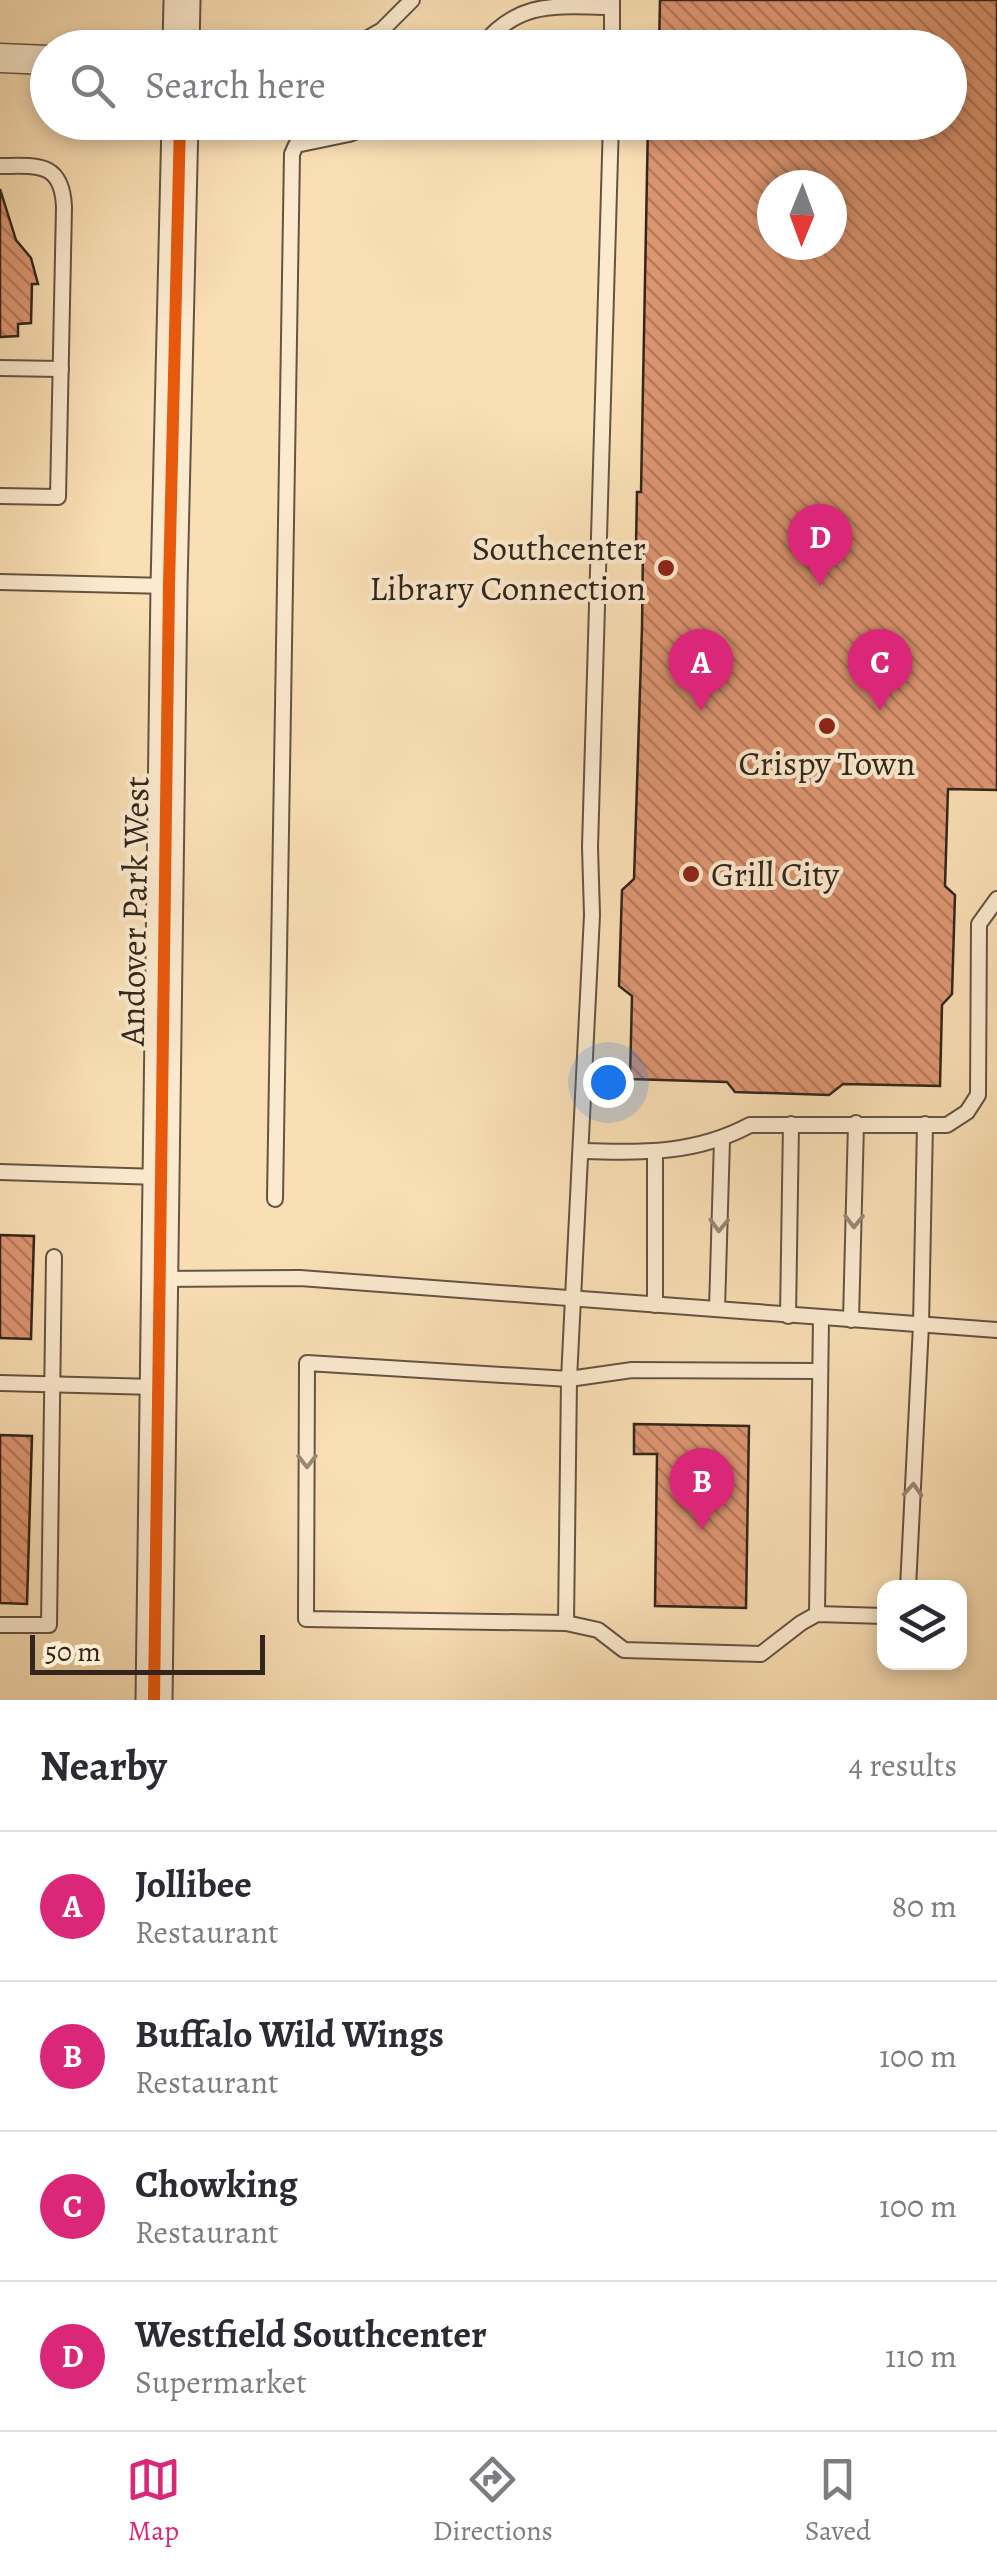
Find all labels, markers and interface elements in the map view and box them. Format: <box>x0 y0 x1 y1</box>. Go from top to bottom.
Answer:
search box <box>30 30 967 140</box>
icon: search <box>65 58 120 113</box>
text: Search here <box>145 59 326 111</box>
north arrow <box>757 170 847 260</box>
pin: D <box>788 504 852 586</box>
place label: Southcenter Library Connection <box>369 524 646 612</box>
marker: Southcenter Library Connection <box>655 557 677 579</box>
pin: A <box>668 628 734 711</box>
pin: C <box>848 628 912 711</box>
marker: Crispy Town <box>816 715 838 737</box>
place label: Crispy Town <box>739 739 915 787</box>
street label: Andover Park West <box>108 776 160 1047</box>
place label: Grill City <box>711 850 840 898</box>
marker: Grill City <box>680 863 702 885</box>
your location <box>583 1057 634 1108</box>
one-way arrow <box>843 1213 864 1229</box>
one-way arrow <box>709 1217 730 1233</box>
pin: B <box>670 1448 734 1530</box>
one-way arrow <box>296 1454 318 1469</box>
one-way arrow <box>902 1482 923 1498</box>
map controls <box>877 1580 967 1670</box>
button: layers <box>877 1580 967 1670</box>
scale bar <box>30 1630 265 1674</box>
text: 50 m <box>45 1633 101 1671</box>
text: Nearby <box>40 1737 167 1794</box>
text: 4 results <box>848 1743 957 1787</box>
text: Jollibee <box>135 1858 252 1910</box>
text: A <box>62 1884 83 1928</box>
text: 80 m <box>891 1884 957 1928</box>
text: Restaurant <box>135 1910 279 1954</box>
text: Buffalo Wild Wings <box>135 2008 444 2060</box>
text: B <box>62 2034 83 2078</box>
text: 100 m <box>879 2034 957 2078</box>
text: Restaurant <box>135 2060 279 2104</box>
text: Chowking <box>135 2158 298 2210</box>
text: C <box>63 2184 82 2228</box>
text: 100 m <box>879 2184 957 2228</box>
text: Restaurant <box>135 2210 279 2254</box>
text: Westfield Southcenter <box>135 2308 487 2360</box>
text: D <box>61 2334 84 2378</box>
text: 110 m <box>885 2334 957 2378</box>
text: Supermarket <box>135 2360 307 2404</box>
tab: Map <box>126 2452 181 2550</box>
tab: Directions <box>433 2452 553 2550</box>
tab: Saved <box>805 2452 871 2550</box>

